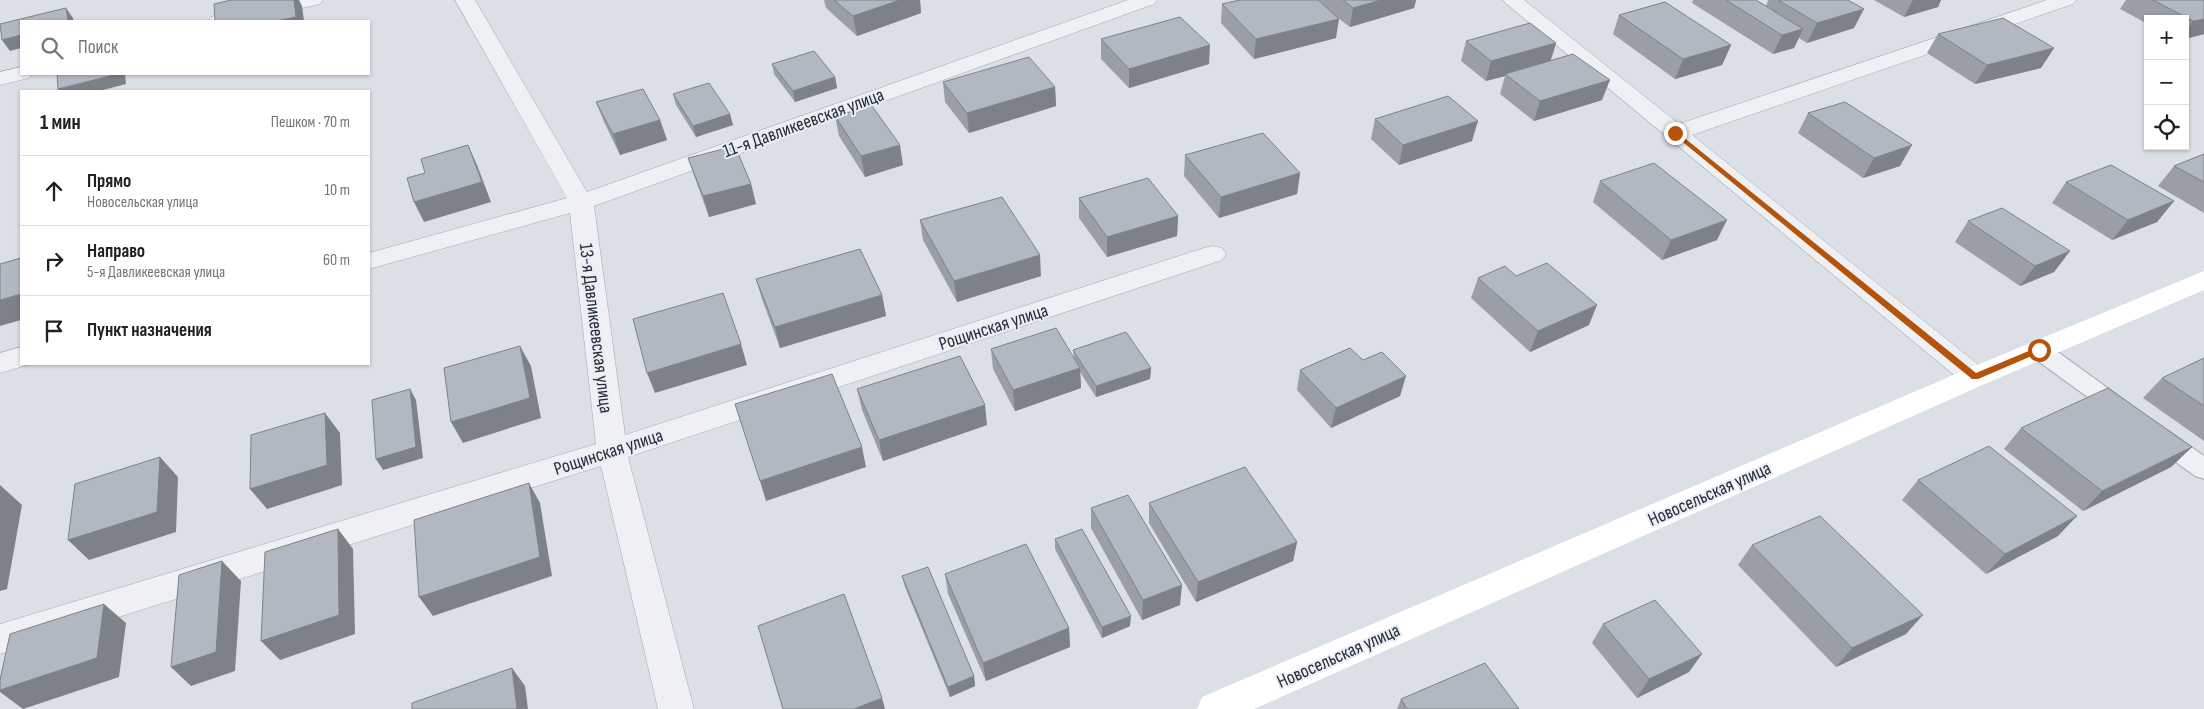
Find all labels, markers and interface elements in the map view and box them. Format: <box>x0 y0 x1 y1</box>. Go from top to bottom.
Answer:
map controls <box>2144 15 2189 150</box>
button: + <box>2144 15 2189 60</box>
search box <box>20 20 370 75</box>
icon: search <box>38 34 66 62</box>
text: Поиск <box>78 36 118 59</box>
button: − <box>2144 60 2189 105</box>
street label: 11-я Давликеевская улица <box>720 84 887 163</box>
button: locate <box>2144 105 2189 150</box>
text: 1 мин <box>40 110 81 135</box>
text: Пешком · 70 m <box>271 113 350 132</box>
route end <box>1664 122 1687 145</box>
text: Прямо <box>87 170 131 193</box>
icon: ahead <box>40 177 68 205</box>
text: 10 m <box>324 181 350 200</box>
text: Новосельская улица <box>87 193 198 212</box>
text: Направо <box>87 240 145 263</box>
street label: 13-я Давликеевская улица <box>574 242 617 414</box>
icon: right <box>40 247 68 275</box>
text: 60 m <box>323 251 350 270</box>
text: 5-я Давликеевская улица <box>87 263 225 282</box>
street label: Рощинская улица <box>936 299 1051 356</box>
icon: arrive <box>40 317 68 345</box>
text: Пункт назначения <box>87 319 212 342</box>
route start <box>2028 339 2051 362</box>
street label: Рощинская улица <box>551 424 666 481</box>
street label: Новосельская улица <box>1644 457 1775 532</box>
street label: Новосельская улица <box>1273 619 1404 694</box>

